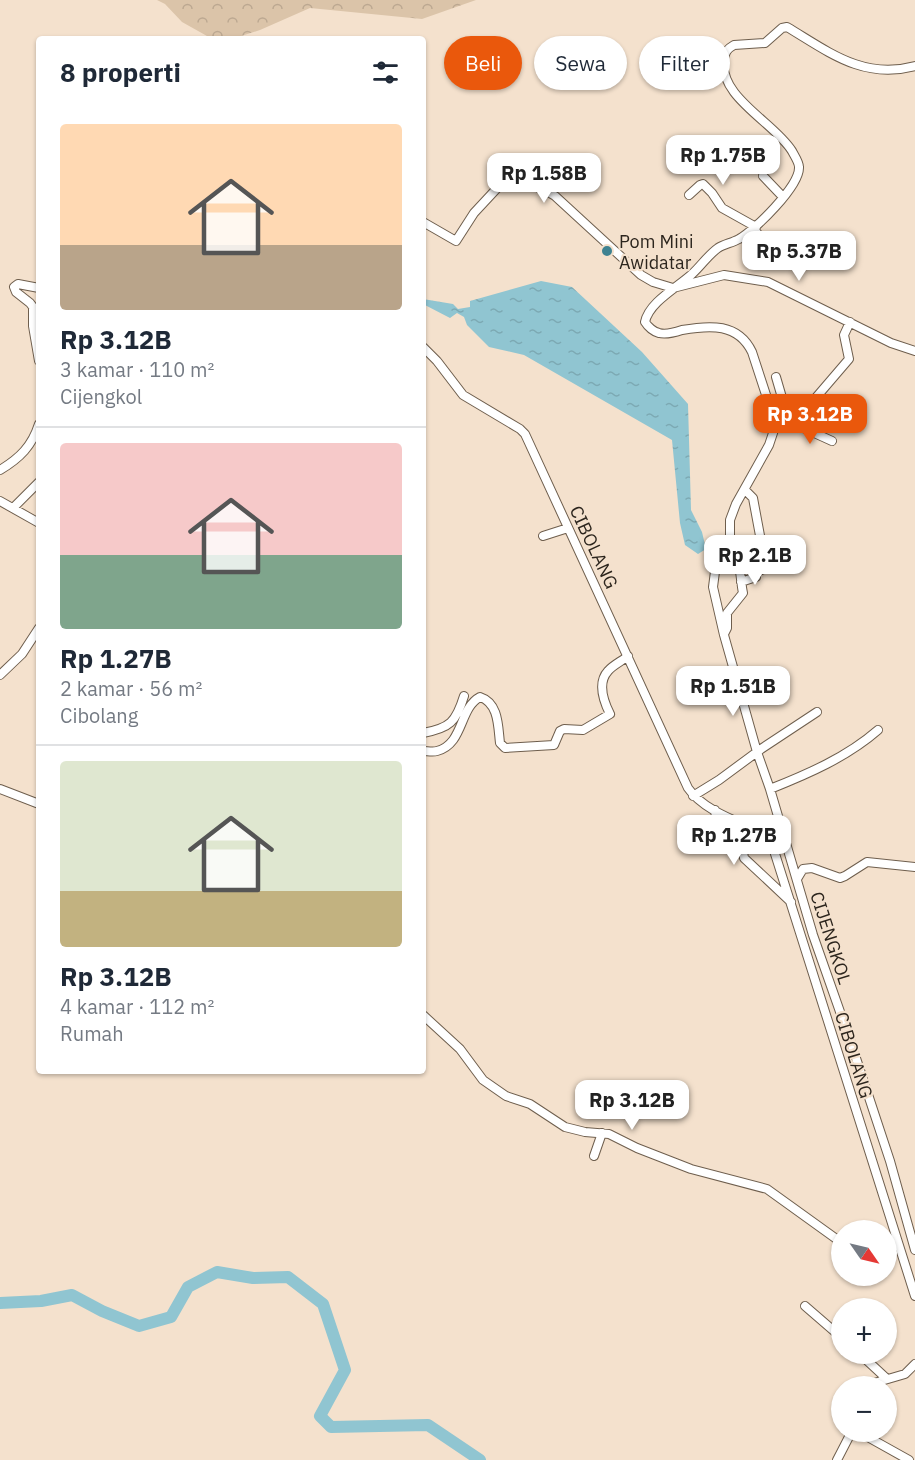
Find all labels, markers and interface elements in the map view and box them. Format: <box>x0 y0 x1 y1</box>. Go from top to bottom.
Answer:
chip: Beli <box>444 36 522 90</box>
chip: Sewa <box>534 36 627 90</box>
chip: Filter <box>639 36 730 90</box>
text: 8 properti <box>60 55 181 89</box>
icon: filters <box>369 56 402 89</box>
pin: Rp 1.75B <box>661 135 785 186</box>
text: Rp 1.75B <box>680 141 766 168</box>
pin: Rp 1.58B <box>482 153 606 204</box>
text: Rp 1.58B <box>501 159 587 186</box>
icon: home <box>177 163 285 271</box>
place label: Pom Mini Awidatar <box>619 230 693 274</box>
pin: Rp 5.37B <box>737 231 861 282</box>
text: Rp 5.37B <box>756 237 842 264</box>
marker: Pom Mini Awidatar <box>600 244 614 258</box>
text: Rp 3.12B <box>60 322 172 356</box>
text: 3 kamar · 110 m² <box>60 356 214 383</box>
text: Cijengkol <box>60 383 142 410</box>
pin: Rp 3.12B <box>748 394 872 445</box>
text: Rp 3.12B <box>767 400 853 427</box>
icon: home <box>177 482 285 590</box>
street label: CIBOLANG <box>565 502 623 592</box>
pin: Rp 2.1B <box>700 535 810 586</box>
text: Rp 2.1B <box>718 541 792 568</box>
text: Rp 1.27B <box>60 641 172 675</box>
pin: Rp 1.51B <box>671 666 795 717</box>
text: Rp 1.51B <box>690 672 776 699</box>
text: 2 kamar · 56 m² <box>60 675 202 702</box>
text: Cibolang <box>60 702 138 729</box>
icon: home <box>177 800 285 908</box>
pin: Rp 1.27B <box>672 815 796 866</box>
text: Rp 1.27B <box>691 821 777 848</box>
street label: CIJENGKOL <box>805 889 857 987</box>
text: Rp 3.12B <box>60 959 172 993</box>
text: 4 kamar · 112 m² <box>60 993 214 1020</box>
street label: CIBOLANG <box>830 1009 878 1101</box>
text: Rumah <box>60 1020 124 1047</box>
pin: Rp 3.12B <box>570 1080 694 1131</box>
text: Rp 3.12B <box>589 1086 675 1113</box>
north arrow <box>831 1220 897 1286</box>
map controls <box>831 1220 897 1442</box>
button: + <box>831 1298 897 1364</box>
button: − <box>831 1376 897 1442</box>

